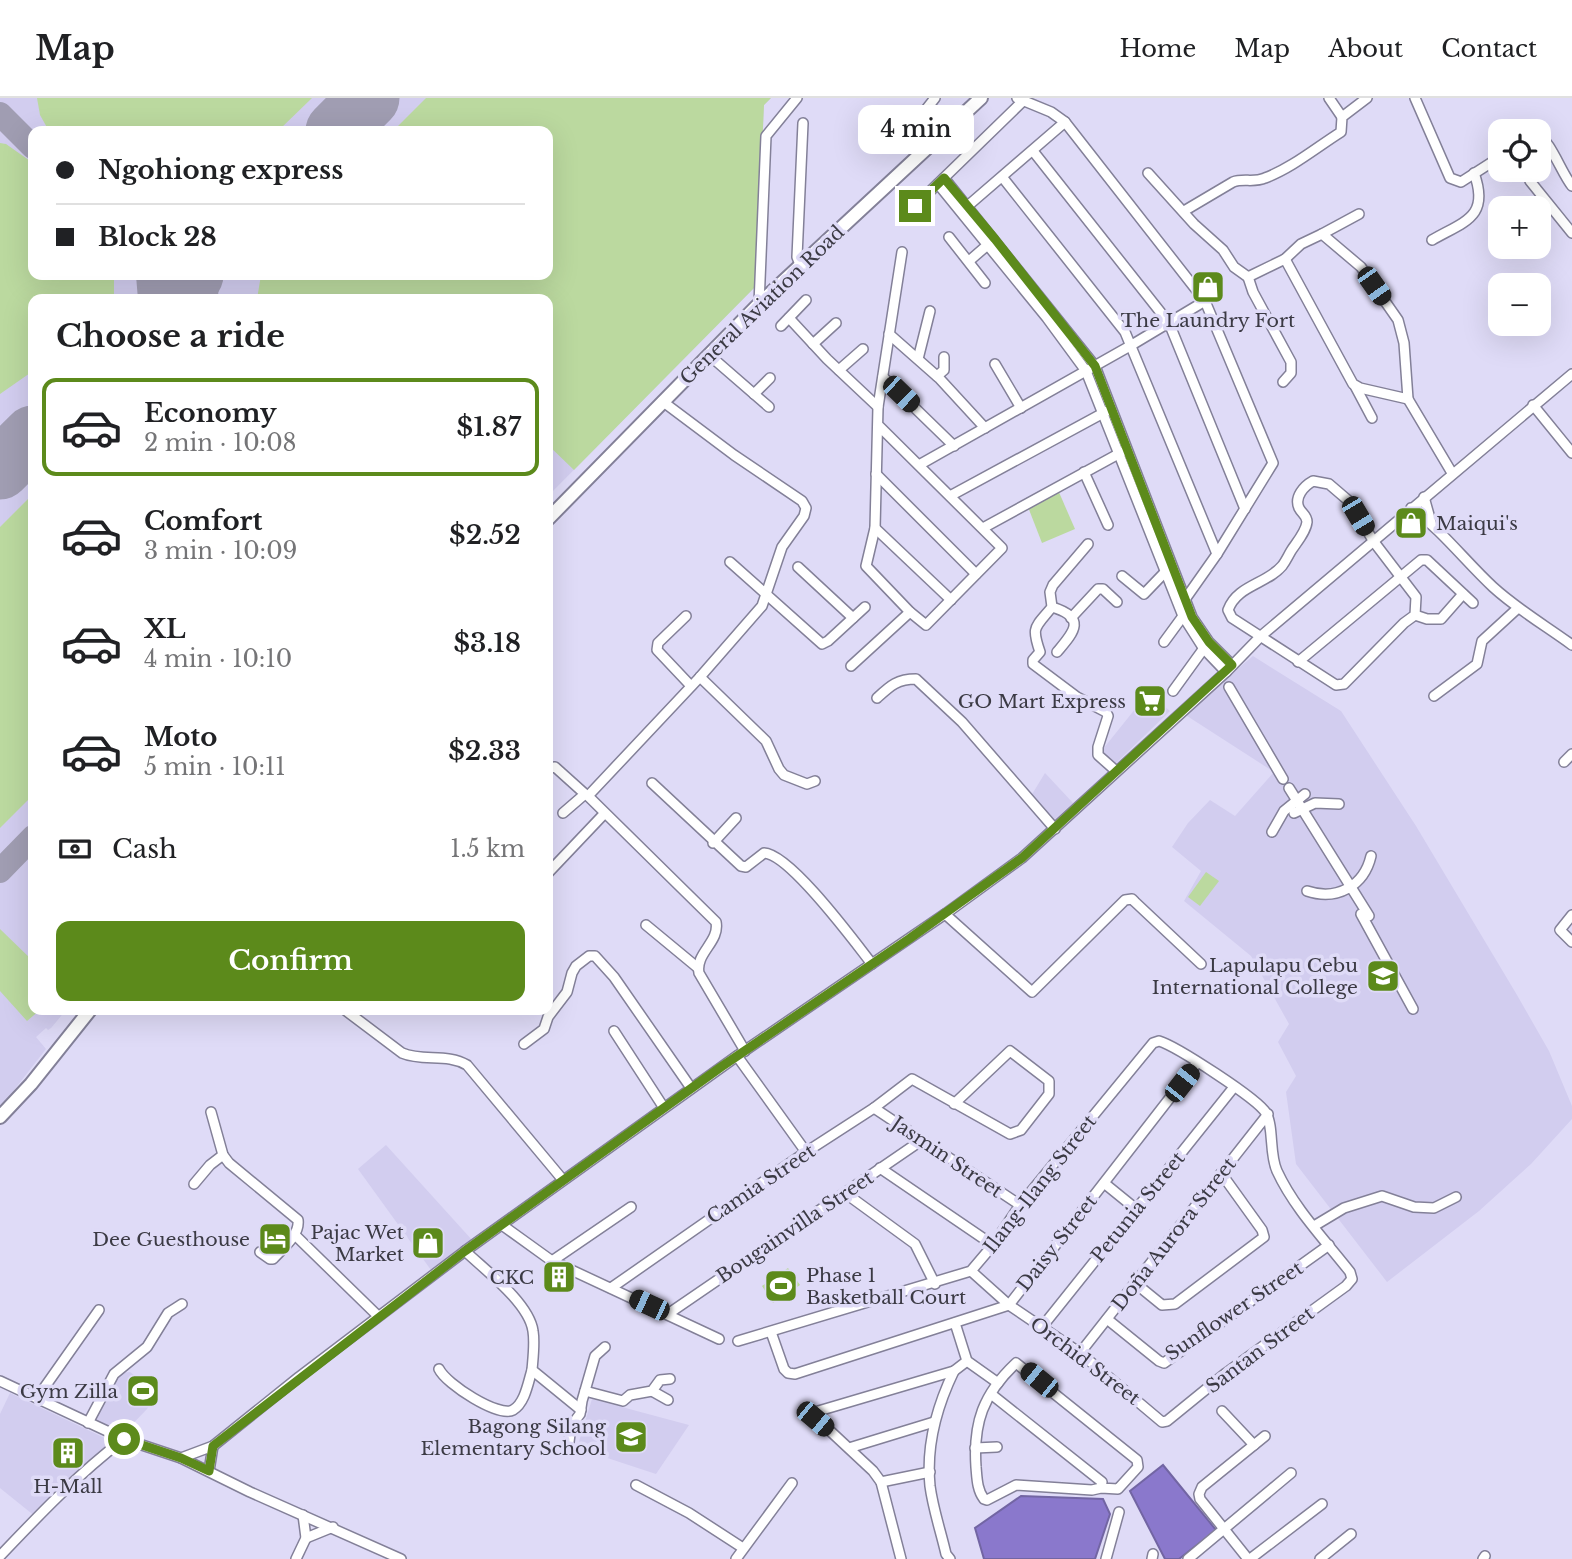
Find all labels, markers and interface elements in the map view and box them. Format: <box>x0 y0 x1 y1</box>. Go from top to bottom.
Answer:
text: Map <box>35 28 115 69</box>
text: Home <box>1120 34 1196 63</box>
text: Map <box>1234 34 1290 63</box>
text: About <box>1328 34 1403 63</box>
text: Contact <box>1441 34 1537 63</box>
callout: 4 min <box>857 105 973 154</box>
text: 4 min <box>881 115 951 143</box>
map controls <box>1488 119 1551 336</box>
button: locate <box>1488 119 1551 182</box>
text: Ngohiong express <box>98 154 343 186</box>
route end <box>899 190 931 222</box>
button: + <box>1488 196 1551 259</box>
street label: General Aviation Road <box>675 220 849 389</box>
text: Block 28 <box>98 221 217 253</box>
car <box>1354 263 1395 309</box>
shop icon: The Laundry Fort <box>1189 268 1227 306</box>
button: − <box>1488 273 1551 336</box>
place label: The Laundry Fort <box>1121 309 1296 332</box>
text: Choose a ride <box>56 316 285 356</box>
car <box>879 372 924 416</box>
icon: car <box>60 396 123 459</box>
text: Economy <box>144 397 277 429</box>
text: $1.87 <box>457 411 521 443</box>
text: 2 min · 10:08 <box>144 429 297 457</box>
car <box>1339 493 1378 539</box>
icon: car <box>60 504 123 567</box>
shop icon: Maiqui's <box>1392 504 1430 542</box>
text: Comfort <box>144 505 262 537</box>
place label: Maiqui's <box>1436 512 1518 535</box>
text: $2.52 <box>449 519 521 551</box>
text: 3 min · 10:09 <box>144 537 297 565</box>
icon: car <box>60 612 123 675</box>
text: XL <box>144 613 186 645</box>
text: $3.18 <box>454 627 521 659</box>
text: 4 min · 10:10 <box>144 645 292 673</box>
supermarket icon: GO Mart Express <box>1131 682 1169 720</box>
place label: GO Mart Express <box>958 690 1126 713</box>
icon: car <box>60 720 123 783</box>
text: Moto <box>144 721 217 753</box>
text: $2.33 <box>448 735 521 767</box>
text: 5 min · 10:11 <box>144 753 286 781</box>
icon: cash <box>56 830 94 868</box>
text: Cash <box>112 833 177 865</box>
text: 1.5 km <box>450 835 525 863</box>
button: Confirm <box>56 921 525 1001</box>
place label: Lapulapu Cebu International College <box>1152 954 1358 999</box>
school or university icon: Lapulapu Cebu International College <box>1364 957 1402 995</box>
car <box>1161 1060 1204 1106</box>
street label: Jasmin Street <box>885 1110 1007 1203</box>
street label: Ilang-Ilang Street <box>979 1110 1102 1258</box>
street label: Camia Street <box>703 1139 820 1229</box>
street label: Petunia Street <box>1086 1146 1190 1267</box>
street label: Doña Aurora Street <box>1107 1152 1241 1315</box>
street label: Bougainvilla Street <box>712 1166 878 1288</box>
street label: Daisy Street <box>1012 1189 1102 1296</box>
hotel icon: Dee Guesthouse <box>256 1220 294 1258</box>
place label: Pajac Wet Market <box>311 1221 405 1266</box>
shop icon: Pajac Wet Market <box>409 1224 447 1262</box>
place label: Dee Guesthouse <box>92 1228 250 1251</box>
street label: Sunflower Street <box>1161 1256 1308 1366</box>
building icon: CKC <box>540 1258 578 1296</box>
place label: Phase 1 Basketball Court <box>806 1264 967 1309</box>
place label: CKC <box>490 1266 534 1289</box>
sports icon: Phase 1 Basketball Court <box>762 1267 800 1305</box>
car <box>626 1287 673 1323</box>
street label: Santan Street <box>1201 1301 1319 1398</box>
street label: Orchid Street <box>1025 1312 1145 1410</box>
car <box>1017 1359 1062 1401</box>
sports icon: Gym Zilla <box>124 1372 162 1410</box>
place label: Gym Zilla <box>20 1380 118 1403</box>
car <box>793 1397 838 1441</box>
place label: Bagong Silang Elementary School <box>420 1415 607 1460</box>
school or university icon: Bagong Silang Elementary School <box>612 1418 650 1456</box>
route start <box>108 1423 140 1455</box>
building icon: H-Mall <box>49 1434 87 1472</box>
place label: H-Mall <box>33 1475 103 1498</box>

